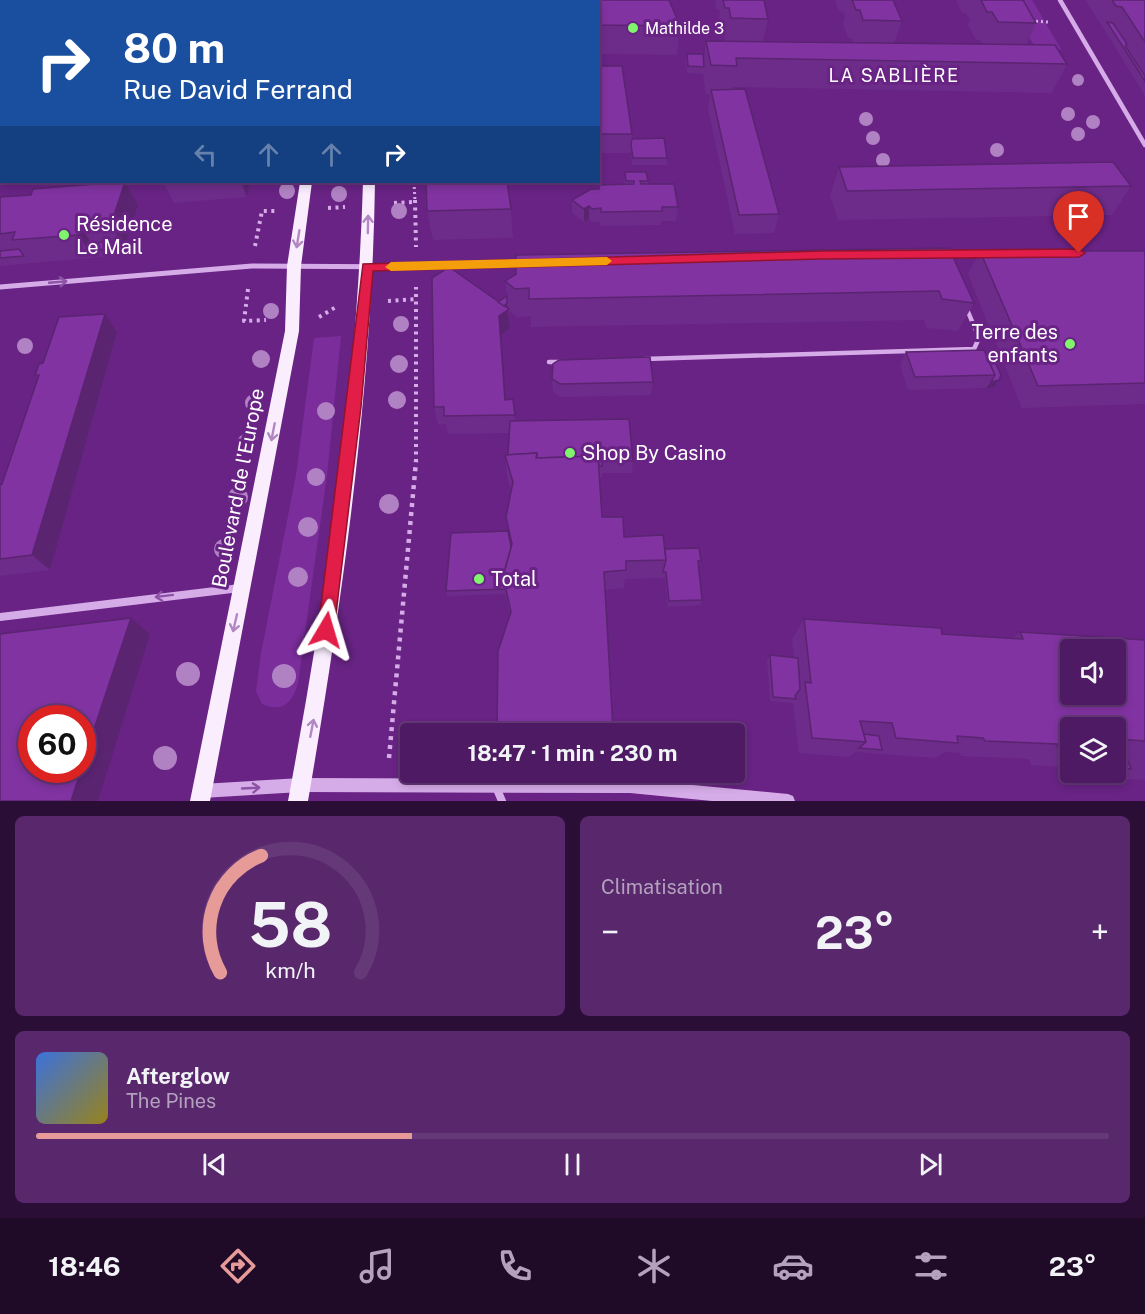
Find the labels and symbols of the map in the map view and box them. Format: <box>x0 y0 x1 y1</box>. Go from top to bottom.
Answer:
place label: Mathilde 3 <box>645 19 724 38</box>
marker: Mathilde 3 <box>626 21 640 35</box>
district label: LA SABLIÈRE <box>828 64 960 86</box>
pin <box>1053 191 1104 253</box>
place label: Résidence Le Mail <box>76 212 172 259</box>
one-way arrow <box>362 214 374 234</box>
marker: Résidence Le Mail <box>57 228 71 242</box>
one-way arrow <box>293 229 304 249</box>
one-way arrow <box>48 276 68 287</box>
place label: Terre des enfants <box>972 320 1058 367</box>
marker: Terre des enfants <box>1063 337 1077 351</box>
street label: Boulevard de l'Europe <box>207 386 269 590</box>
one-way arrow <box>267 422 278 441</box>
place label: Shop By Casino <box>582 441 726 465</box>
marker: Shop By Casino <box>563 446 577 460</box>
place label: Total <box>491 567 537 591</box>
marker: Total <box>472 572 486 586</box>
one-way arrow <box>155 591 175 602</box>
position arrow <box>294 598 358 662</box>
one-way arrow <box>229 613 240 633</box>
speed limit sign: 60 <box>18 705 96 783</box>
one-way arrow <box>307 719 318 738</box>
one-way arrow <box>241 783 261 794</box>

